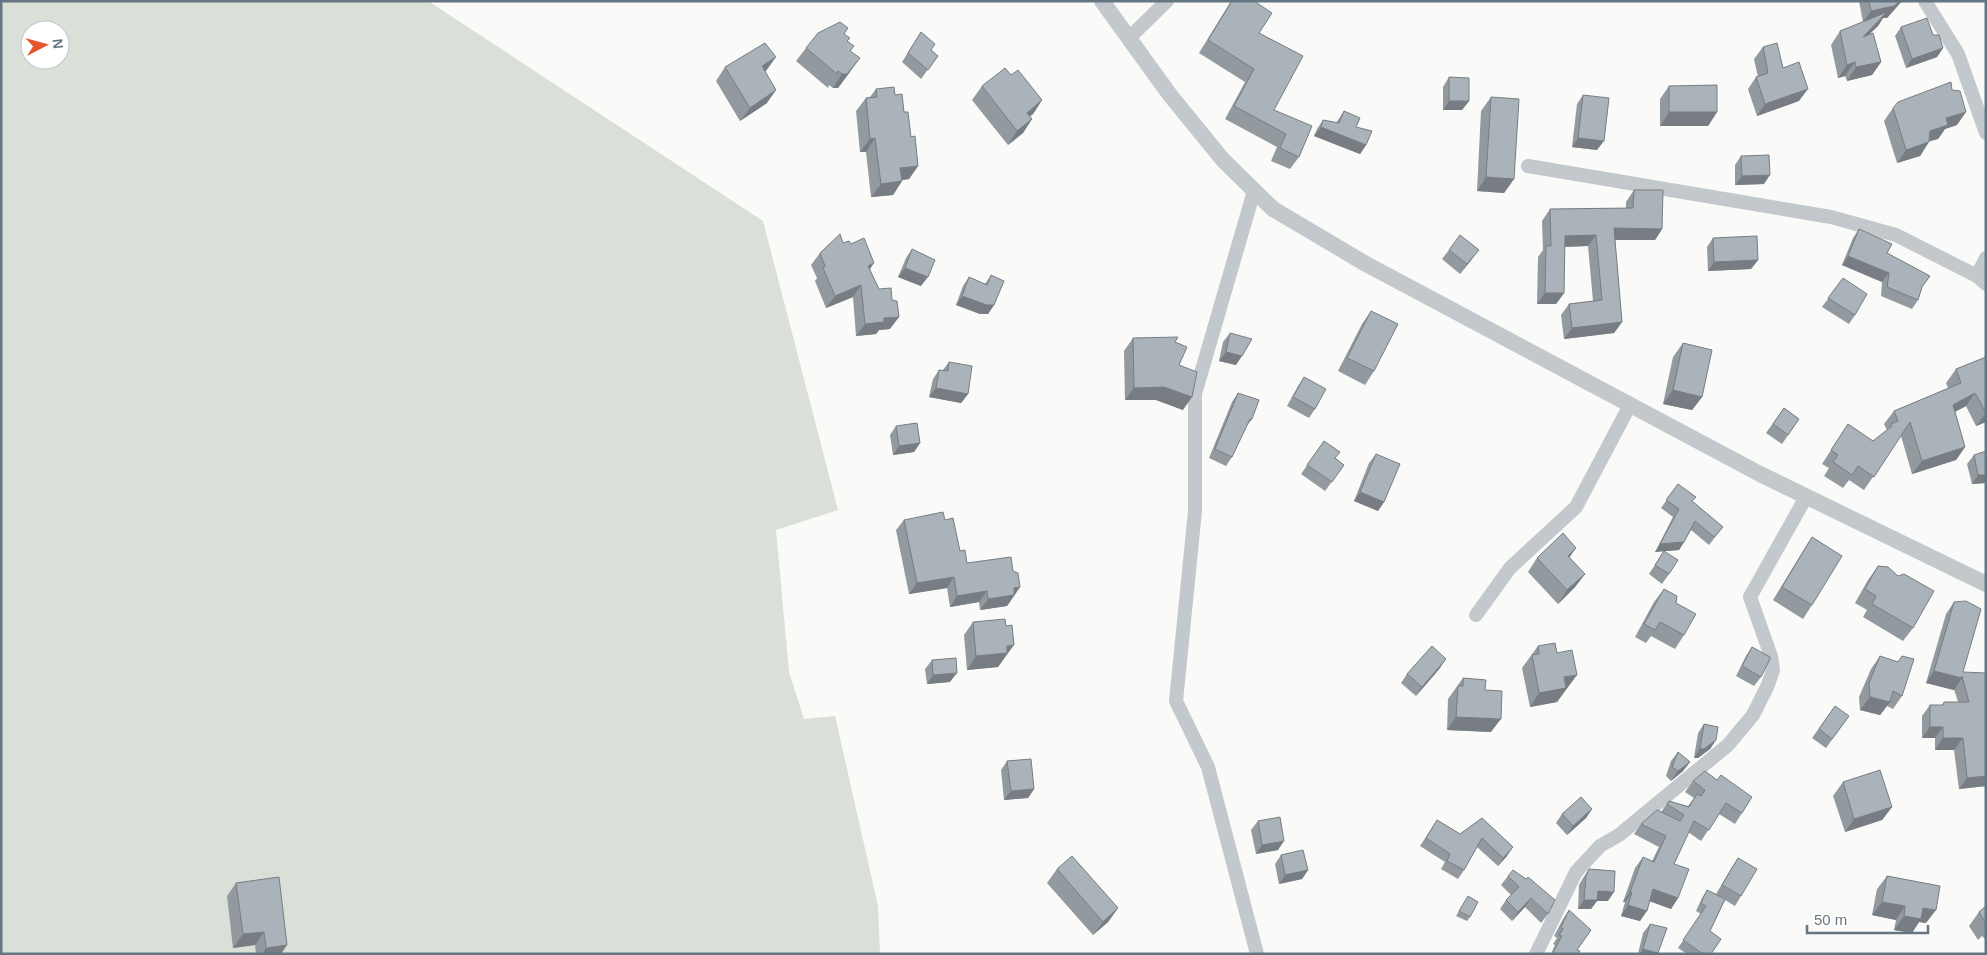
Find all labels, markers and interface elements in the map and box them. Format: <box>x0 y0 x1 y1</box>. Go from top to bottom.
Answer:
north arrow <box>20 20 70 70</box>
text: N <box>49 38 66 50</box>
scale bar <box>1807 902 1928 934</box>
text: 50 m <box>1814 911 1847 928</box>

